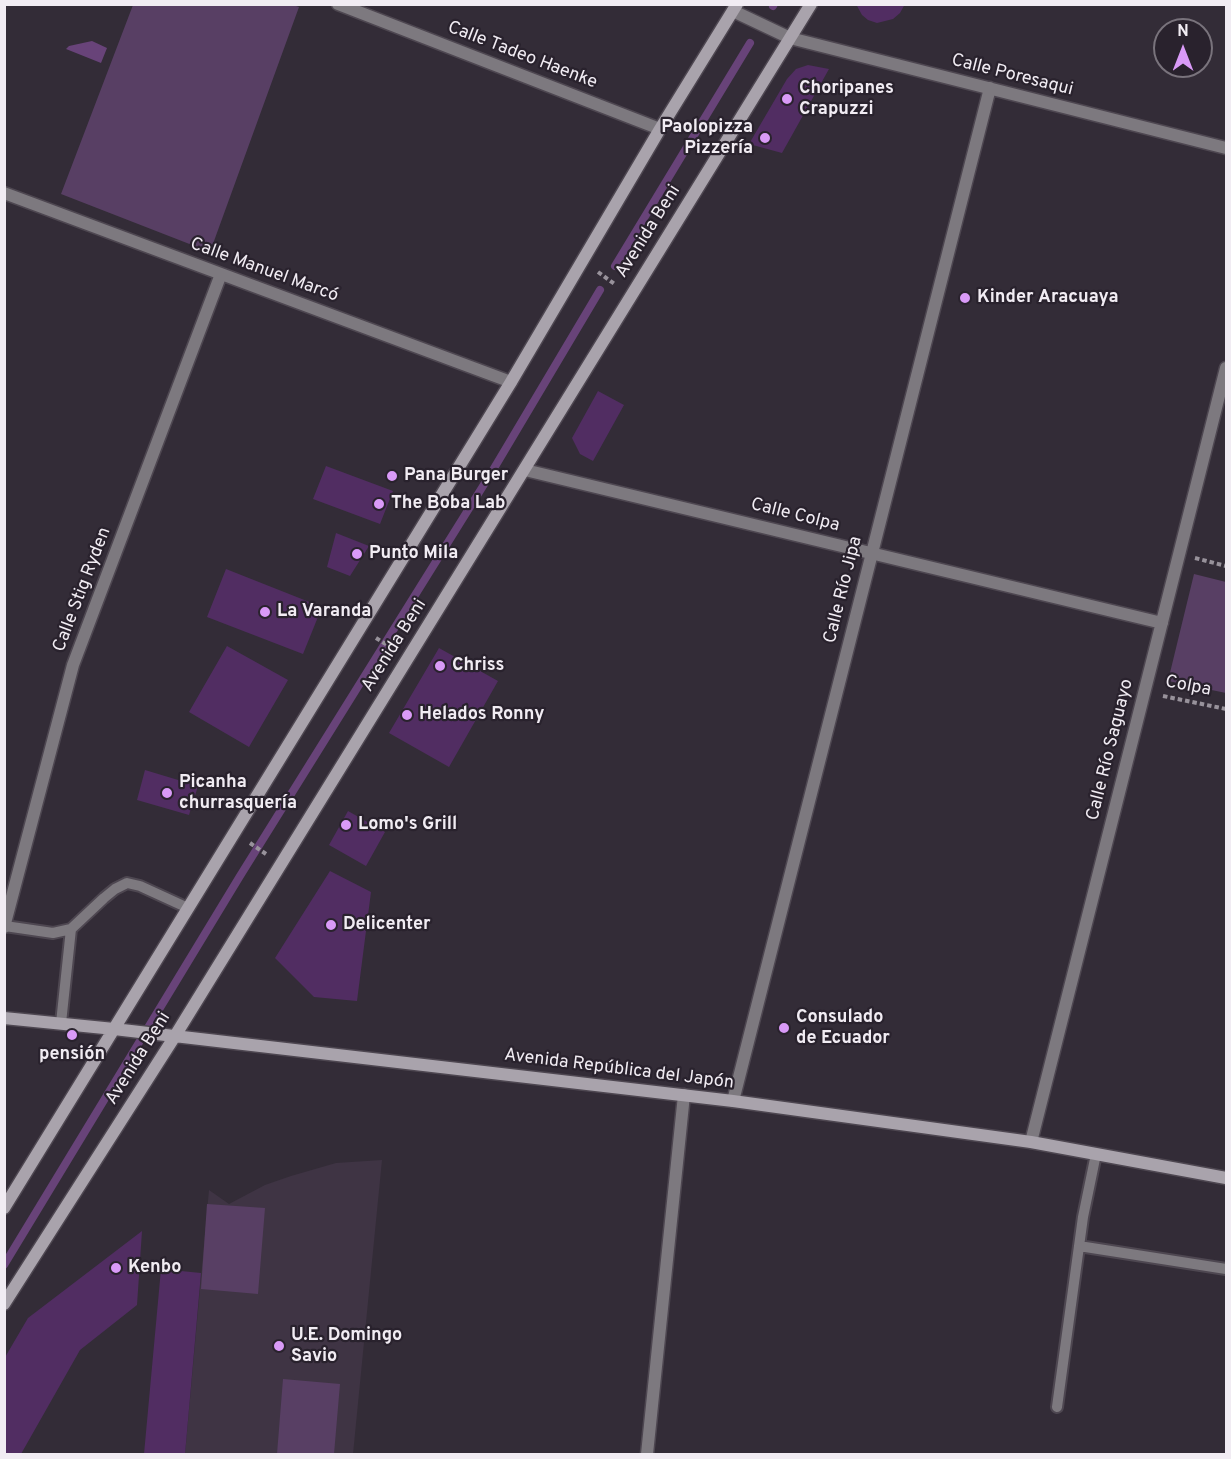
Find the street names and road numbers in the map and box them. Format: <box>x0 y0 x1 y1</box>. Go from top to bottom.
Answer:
street label: Calle Tadeo Haenke <box>444 18 600 94</box>
street label: Calle Poresaqui <box>949 50 1075 102</box>
street label: Avenida Beni <box>612 182 686 282</box>
street label: Calle Manuel Marcó <box>187 234 341 308</box>
street label: Calle Colpa <box>748 495 842 537</box>
street label: Calle Stig Ryden <box>49 525 117 655</box>
street label: Calle Río Jipa <box>820 534 868 646</box>
street label: Avenida Beni <box>358 596 432 696</box>
street label: Colpa <box>1163 672 1213 702</box>
street label: Calle Río Saguayo <box>1083 677 1139 823</box>
street label: Avenida Beni <box>102 1009 176 1109</box>
street label: Avenida República del Japón <box>503 1045 735 1095</box>

